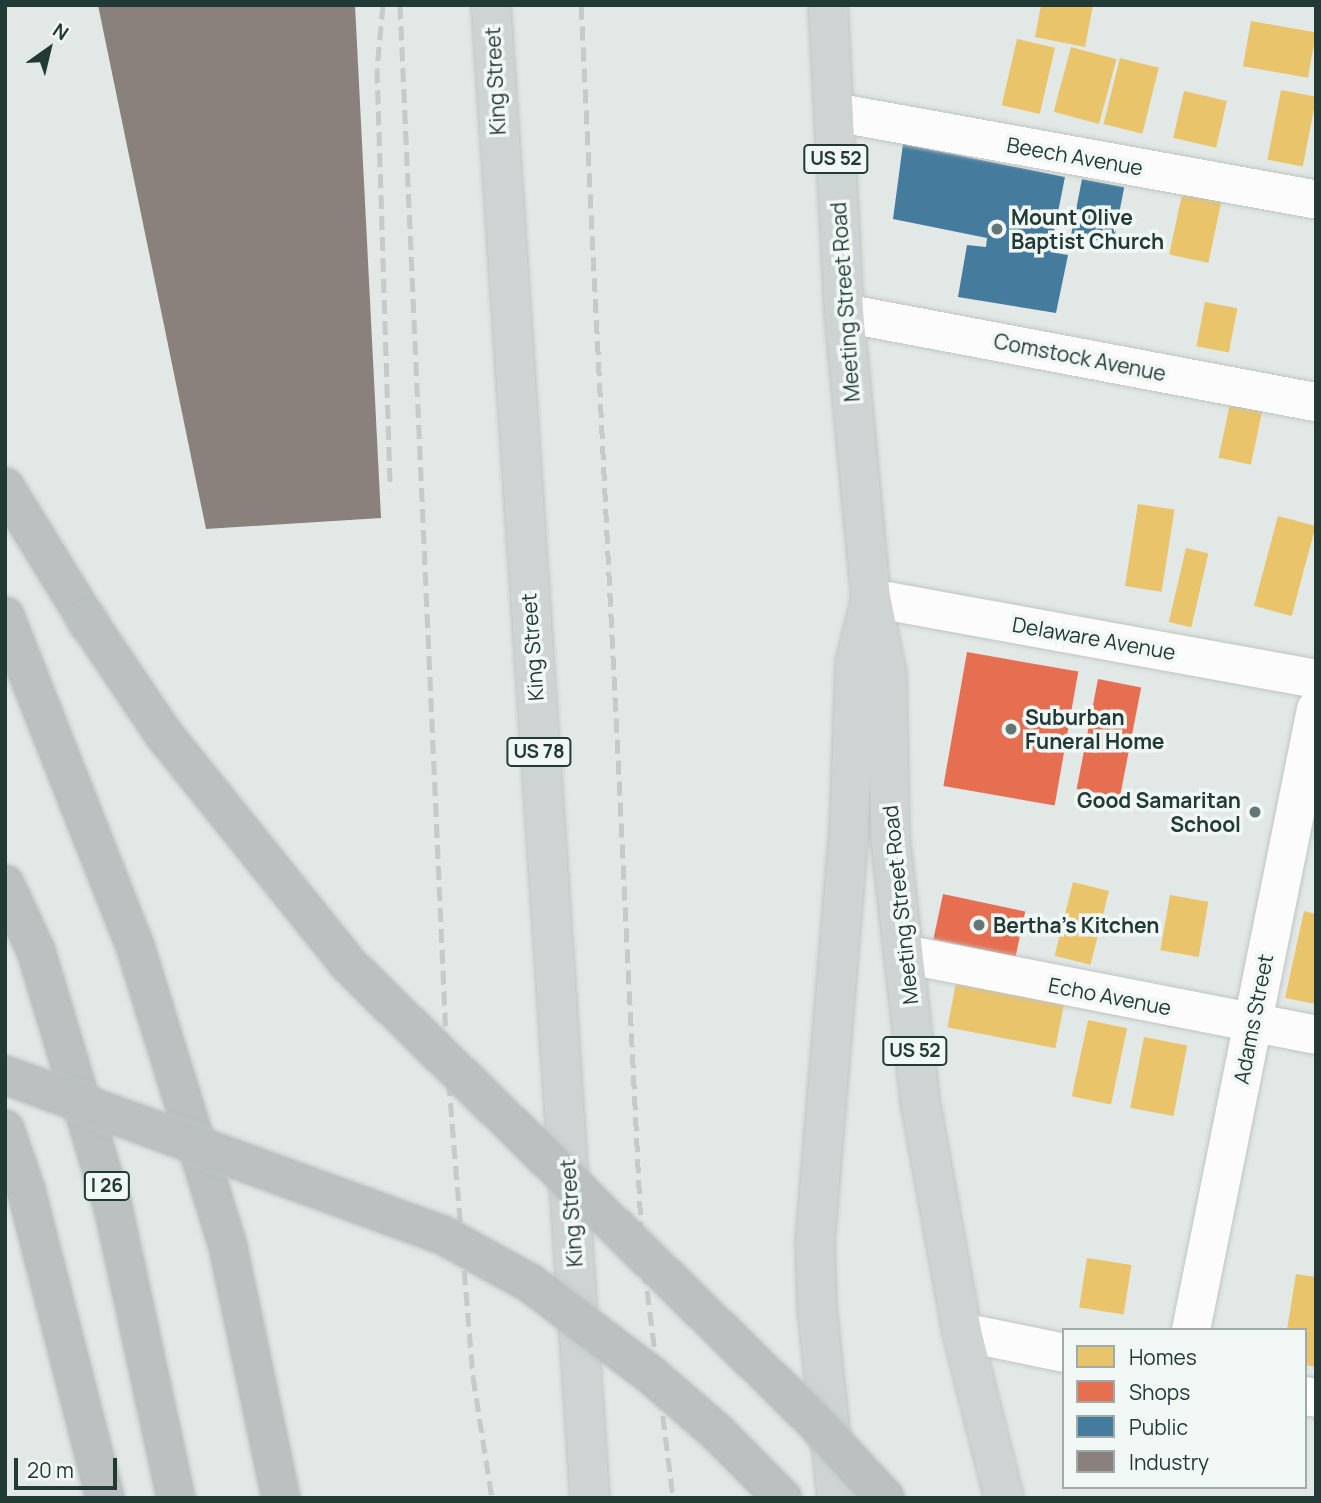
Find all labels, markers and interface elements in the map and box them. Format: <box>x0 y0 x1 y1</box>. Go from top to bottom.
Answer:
north arrow <box>14 14 84 84</box>
text: N <box>48 17 74 46</box>
street label: King Street <box>480 26 510 136</box>
street label: Beech Avenue <box>1005 132 1145 180</box>
road number: US 52 <box>803 144 869 174</box>
street label: Meeting Street Road <box>825 201 865 403</box>
place label: Mount Olive Baptist Church <box>1011 204 1164 254</box>
marker: Mount Olive Baptist Church <box>989 221 1005 237</box>
street label: Comstock Avenue <box>992 328 1168 386</box>
street label: King Street <box>516 592 548 702</box>
street label: Delaware Avenue <box>1010 611 1178 665</box>
place label: Suburban Funeral Home <box>1025 704 1165 754</box>
marker: Suburban Funeral Home <box>1003 721 1019 737</box>
road number: US 78 <box>506 736 572 768</box>
place label: Good Samaritan School <box>1077 787 1241 837</box>
street label: Meeting Street Road <box>877 804 923 1006</box>
marker: Good Samaritan School <box>1247 804 1263 820</box>
place label: Bertha's Kitchen <box>993 912 1159 938</box>
marker: Bertha's Kitchen <box>971 917 987 933</box>
street label: Adams Street <box>1228 952 1278 1086</box>
street label: Echo Avenue <box>1046 972 1174 1020</box>
road number: US 52 <box>882 1036 948 1066</box>
street label: King Street <box>555 1158 587 1268</box>
road number: I 26 <box>82 1170 132 1202</box>
legend <box>1062 1328 1307 1489</box>
text: Homes <box>1129 1343 1197 1371</box>
text: Shops <box>1129 1378 1190 1406</box>
text: Public <box>1129 1413 1188 1441</box>
scale bar <box>18 1444 121 1488</box>
text: Industry <box>1129 1448 1209 1476</box>
text: 20 m <box>27 1456 74 1484</box>

